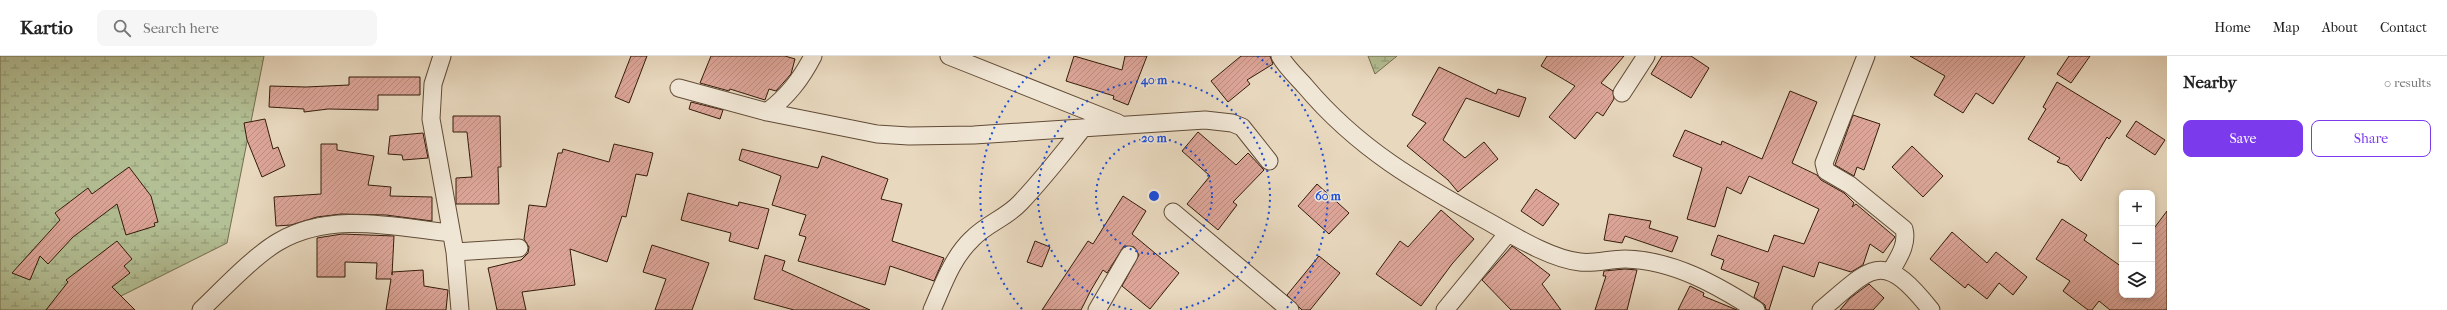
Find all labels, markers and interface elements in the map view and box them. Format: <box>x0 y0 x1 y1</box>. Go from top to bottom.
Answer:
search box <box>97 10 377 46</box>
text: Kartio <box>20 17 73 39</box>
icon: search <box>111 17 133 39</box>
text: Search here <box>143 19 219 37</box>
text: Home <box>2214 19 2251 36</box>
text: Map <box>2273 19 2300 36</box>
text: About <box>2322 19 2358 36</box>
text: Contact <box>2380 19 2427 36</box>
text: Nearby <box>2183 72 2237 92</box>
text: 40 m <box>1140 73 1168 88</box>
text: 0 results <box>2384 75 2431 90</box>
button: Save <box>2183 120 2303 157</box>
button: Share <box>2311 120 2431 157</box>
text: 20 m <box>1141 131 1168 145</box>
centre of rings <box>1147 189 1161 203</box>
text: 60 m <box>1315 189 1342 203</box>
map controls <box>2119 190 2155 298</box>
button: + <box>2119 190 2155 226</box>
button: − <box>2119 226 2155 262</box>
button: layers <box>2119 262 2155 298</box>

